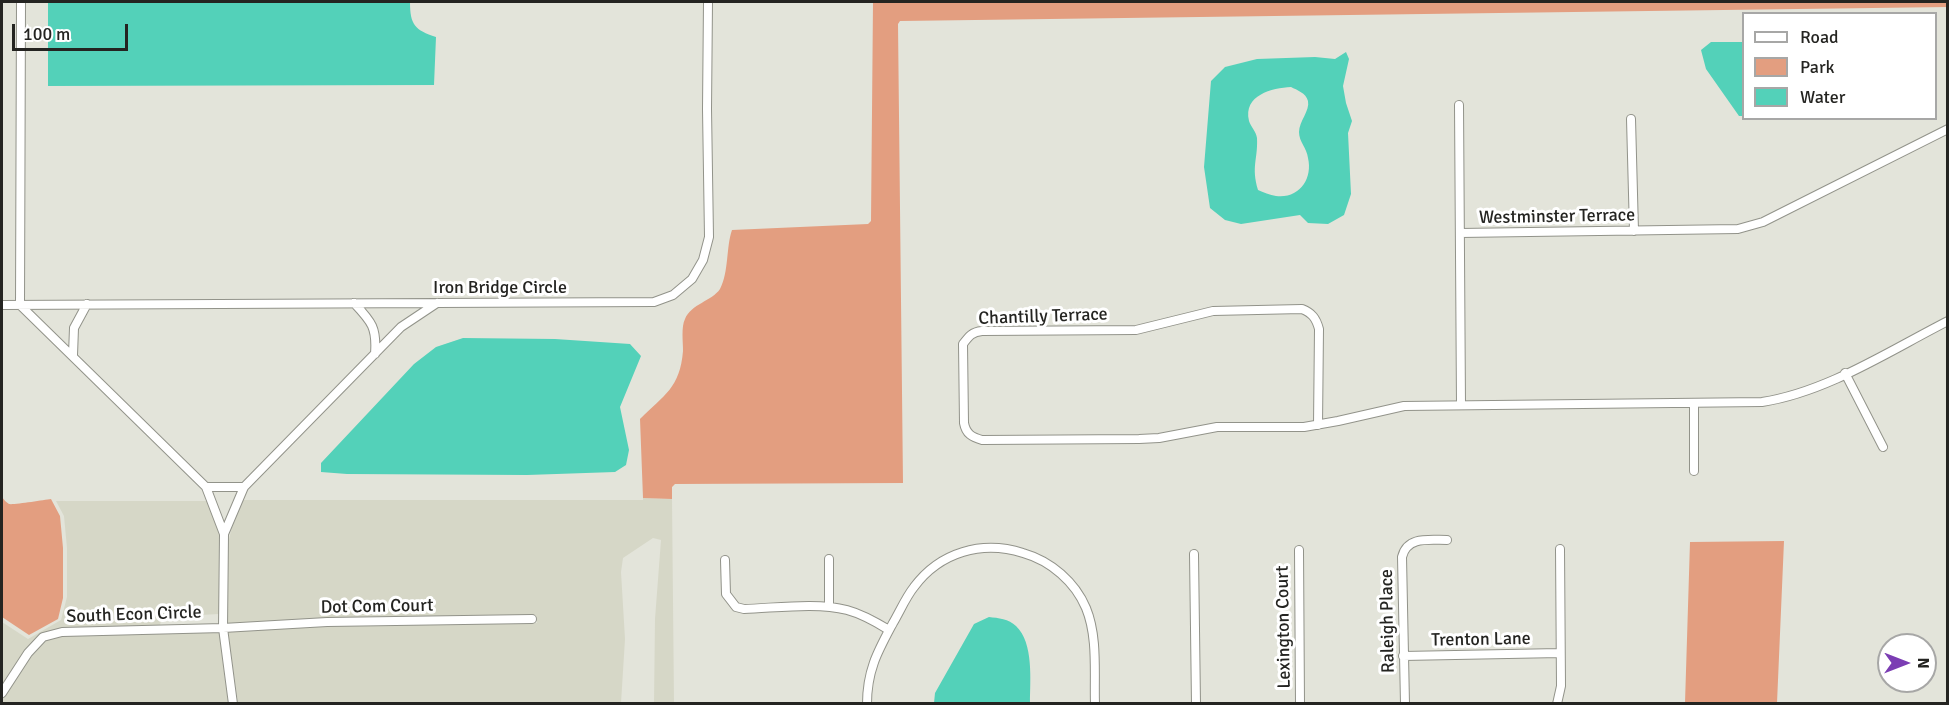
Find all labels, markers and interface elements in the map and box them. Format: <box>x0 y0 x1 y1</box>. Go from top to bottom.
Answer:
scale bar <box>15 12 130 50</box>
legend <box>1742 12 1937 120</box>
text: 100 m <box>23 23 70 45</box>
text: Road <box>1800 26 1839 48</box>
text: Park <box>1800 56 1835 78</box>
text: Water <box>1800 86 1845 108</box>
street label: Westminster Terrace <box>1479 205 1635 229</box>
street label: Iron Bridge Circle <box>433 277 567 299</box>
street label: Chantilly Terrace <box>978 304 1108 330</box>
street label: Lexington Court <box>1272 565 1296 689</box>
street label: Raleigh Place <box>1376 569 1400 673</box>
street label: Dot Com Court <box>320 595 434 619</box>
street label: South Econ Circle <box>66 602 202 628</box>
street label: Trenton Lane <box>1431 628 1531 652</box>
north arrow <box>1877 633 1937 693</box>
text: N <box>1913 657 1933 669</box>

